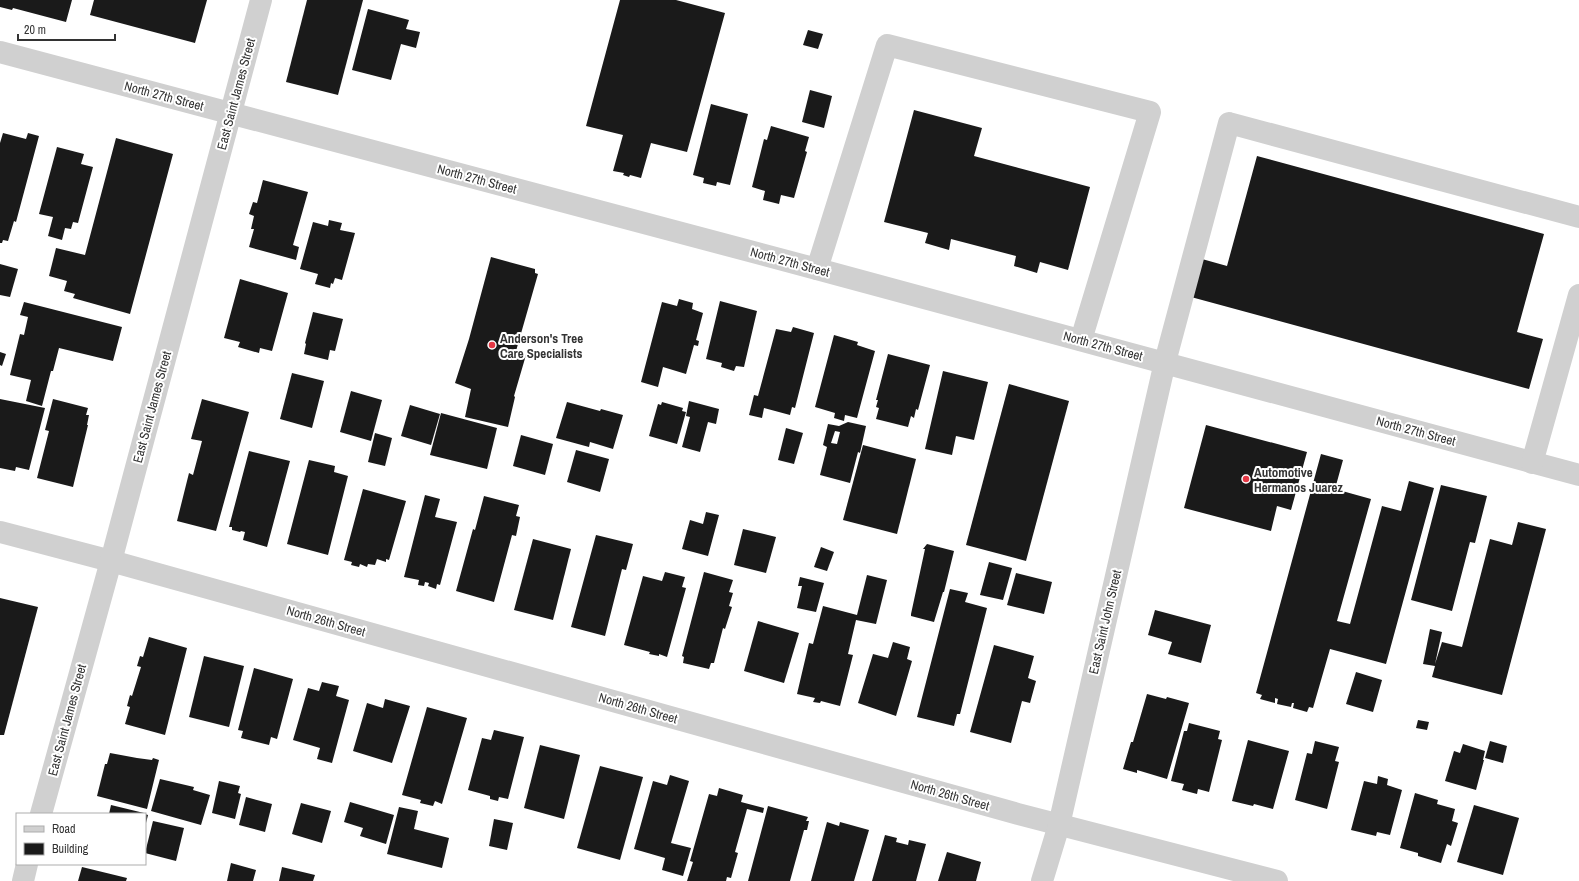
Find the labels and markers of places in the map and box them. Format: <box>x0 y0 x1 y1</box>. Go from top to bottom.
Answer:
place label: Anderson's Tree Care Specialists <box>500 330 583 362</box>
marker: Anderson's Tree Care Specialists <box>487 340 497 350</box>
place label: Automotive Hermanos Juarez <box>1254 464 1344 496</box>
marker: Automotive Hermanos Juarez <box>1241 474 1251 484</box>

